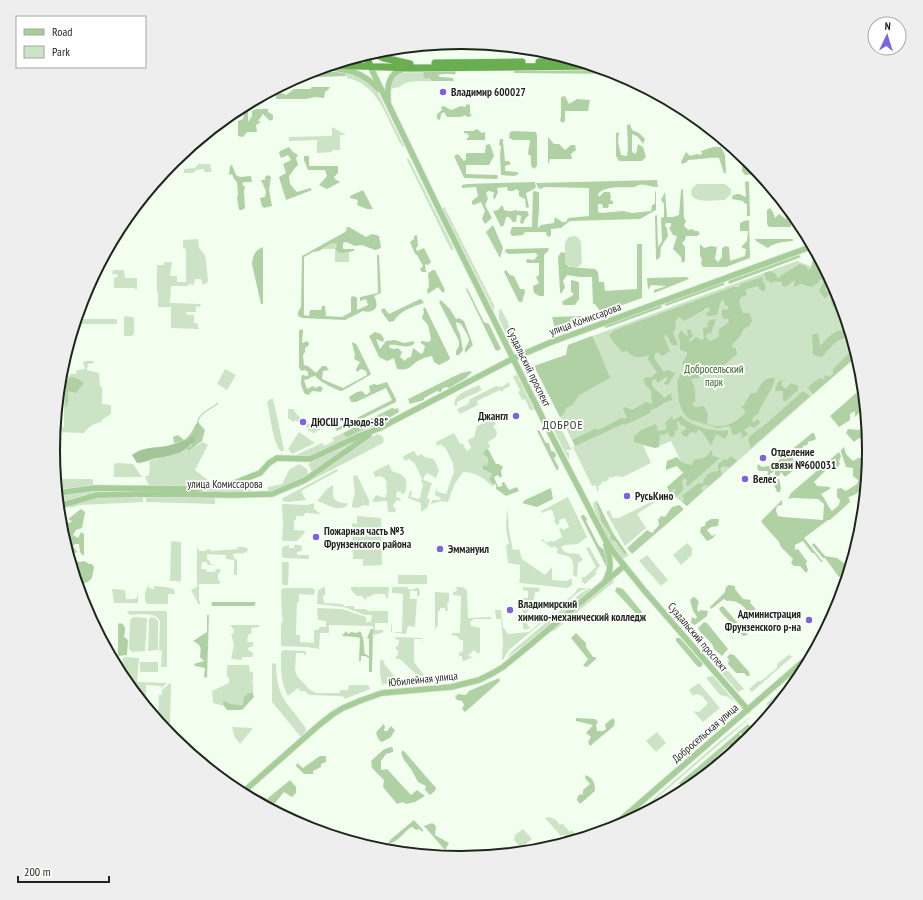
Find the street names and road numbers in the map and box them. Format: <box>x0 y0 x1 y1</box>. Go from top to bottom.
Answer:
street label: улица Комиссарова <box>547 300 623 338</box>
street label: Суздальский проспект <box>504 325 554 409</box>
street label: улица Комиссарова <box>187 477 263 491</box>
street label: Суздальский проспект <box>665 600 731 675</box>
street label: Юбилейная улица <box>388 668 458 690</box>
street label: Добросельская улица <box>669 700 741 766</box>

